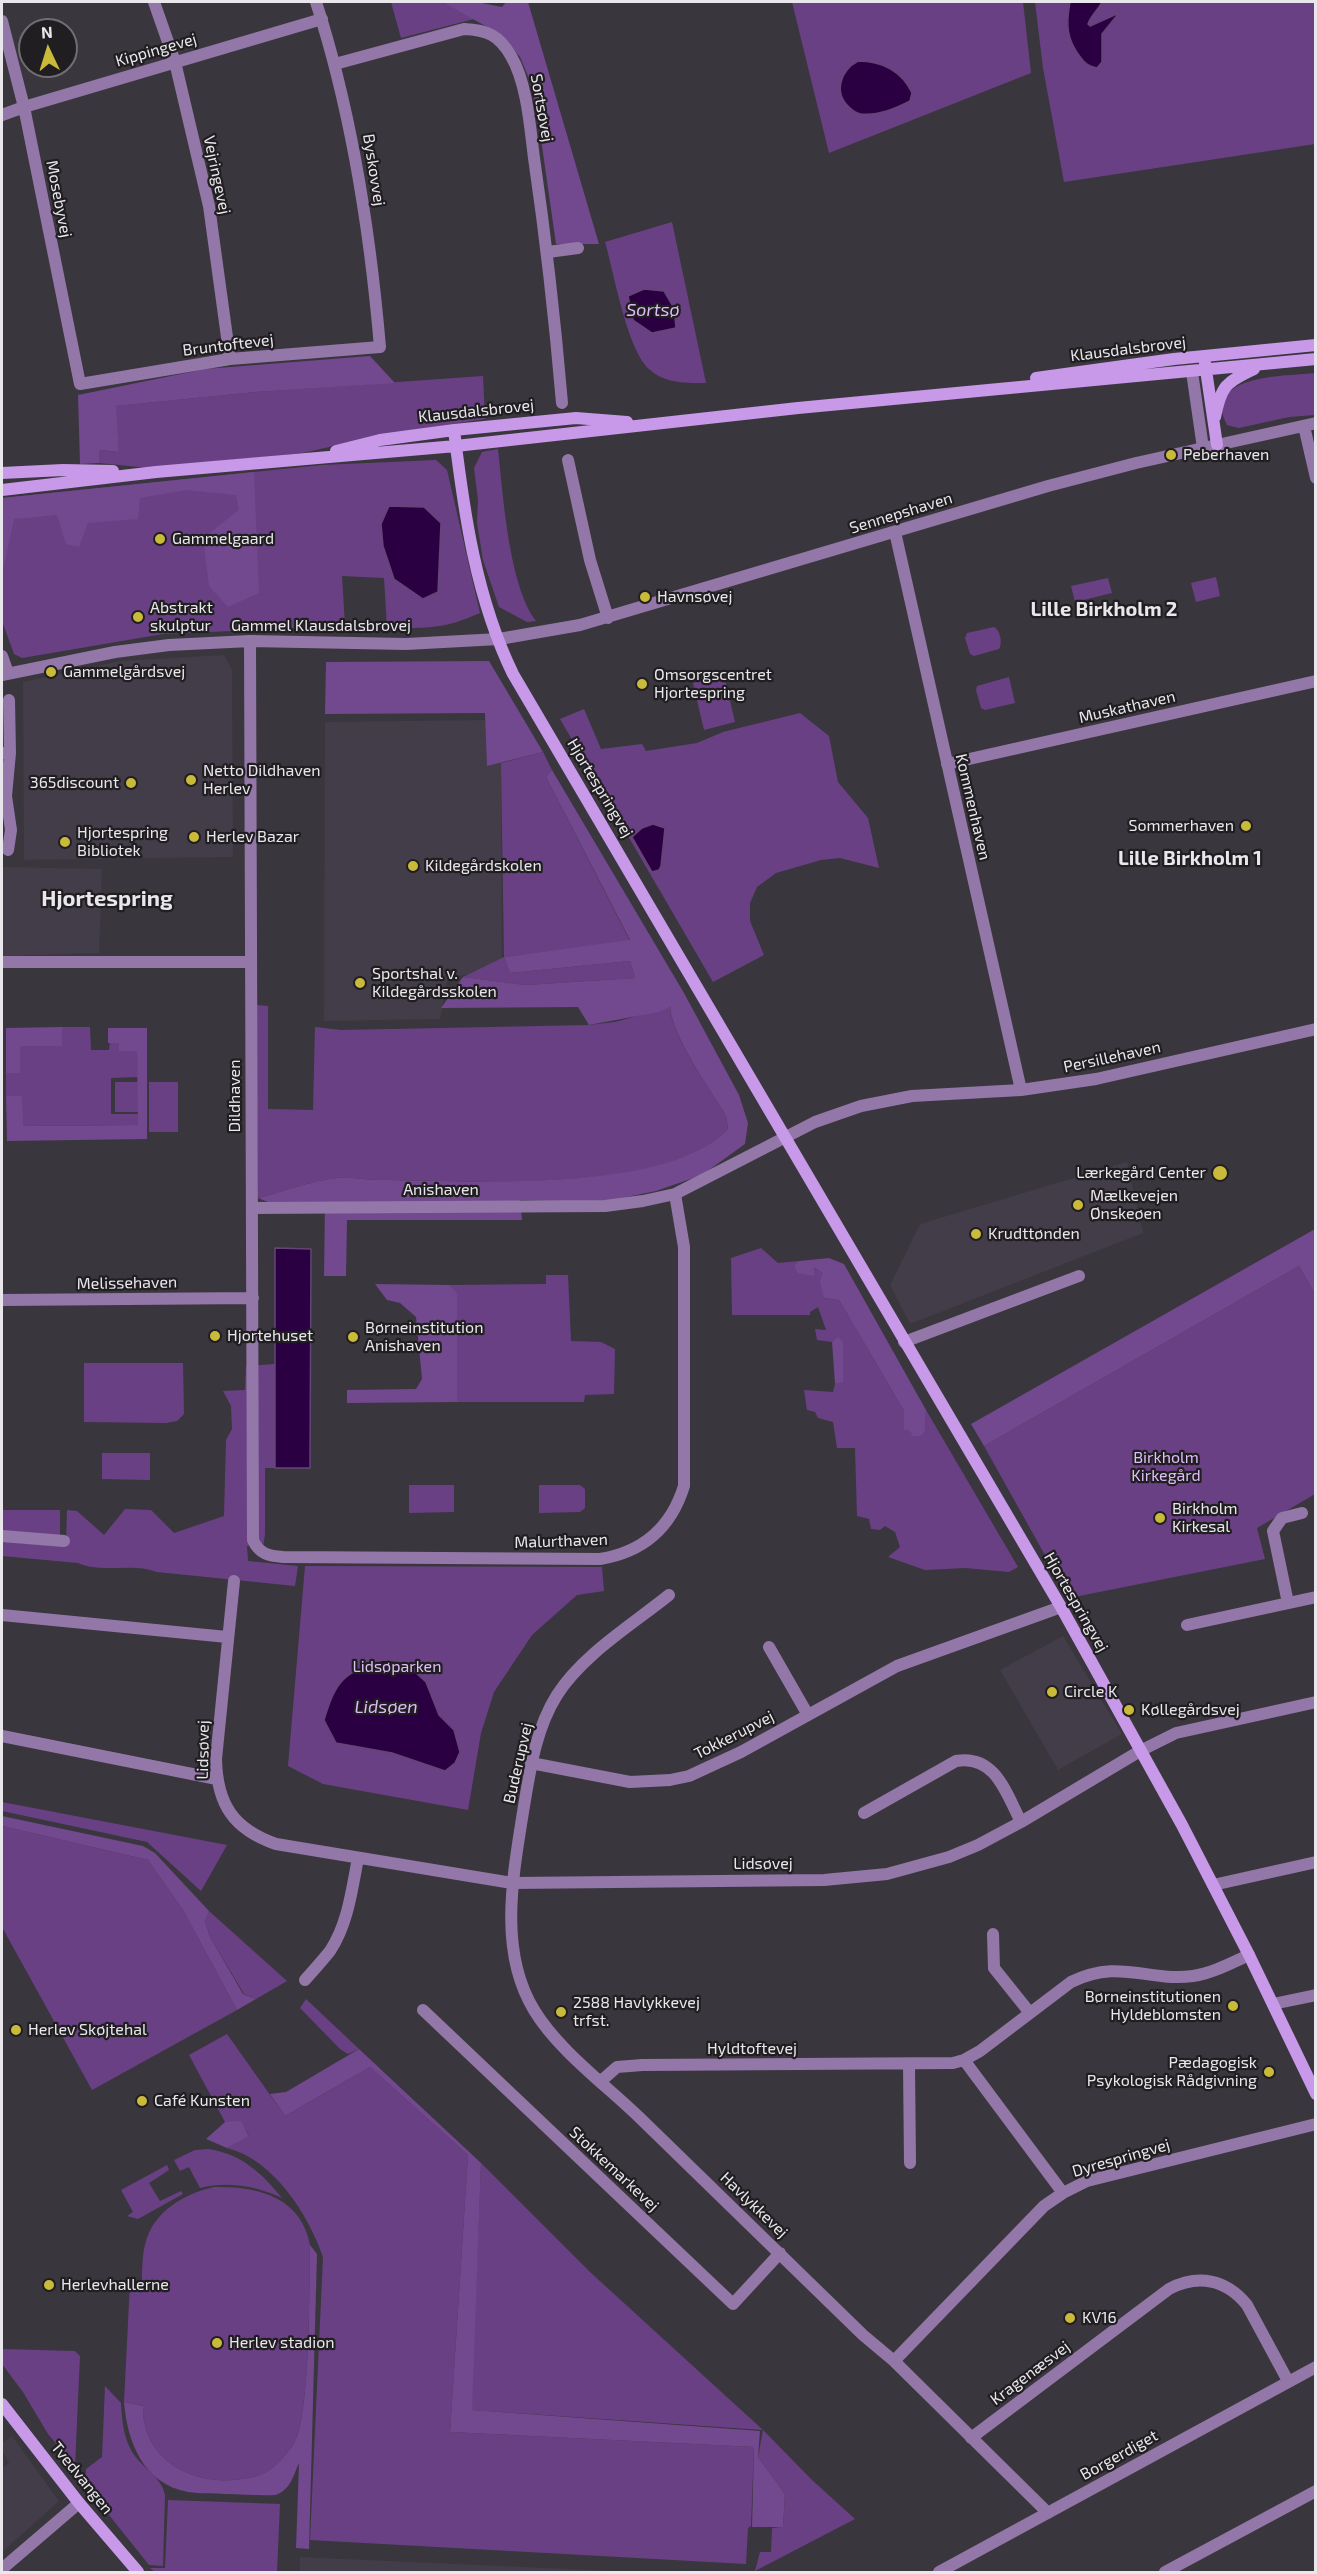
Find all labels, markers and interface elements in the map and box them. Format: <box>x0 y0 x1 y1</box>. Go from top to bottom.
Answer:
north arrow <box>18 18 78 78</box>
text: N <box>40 22 53 41</box>
street label: Kippingevej <box>113 29 199 71</box>
street label: Sortsøvej <box>527 72 557 144</box>
street label: Byskovvej <box>359 133 389 207</box>
street label: Vejringevej <box>199 134 235 216</box>
street label: Mosebyvej <box>42 159 76 239</box>
water label: Sortsø <box>626 299 680 321</box>
street label: Bruntoftevej <box>181 330 275 360</box>
street label: Klausdalsbrovej <box>1069 332 1187 366</box>
street label: Klausdalsbrovej <box>417 395 535 427</box>
place label: Peberhaven <box>1183 445 1269 465</box>
marker: Peberhaven <box>1164 448 1178 462</box>
street label: Sennepshaven <box>847 488 955 538</box>
place label: Gammelgaard <box>172 529 274 549</box>
marker: Gammelgaard <box>153 532 167 546</box>
place label: Havnsøvej <box>657 587 732 607</box>
marker: Havnsøvej <box>638 590 652 604</box>
district label: Lille Birkholm 2 <box>1031 597 1177 621</box>
place label: Abstrakt skulptur <box>150 598 213 636</box>
marker: Abstrakt skulptur <box>131 610 145 624</box>
street label: Gammel Klausdalsbrovej <box>231 616 411 636</box>
place label: Gammelgårdsvej <box>63 662 185 682</box>
marker: Gammelgårdsvej <box>44 665 58 679</box>
place label: Omsorgscentret Hjortespring <box>654 665 772 703</box>
marker: Omsorgscentret Hjortespring <box>635 677 649 691</box>
street label: Muskathaven <box>1077 687 1177 727</box>
street label: Hjortespringvej <box>563 735 637 841</box>
street label: Kommenhaven <box>951 752 995 862</box>
place label: Netto Dildhaven Herlev <box>203 761 321 799</box>
place label: 365discount <box>30 773 119 793</box>
marker: Netto Dildhaven Herlev <box>184 773 198 787</box>
marker: 365discount <box>124 776 138 790</box>
place label: Sommerhaven <box>1129 816 1234 836</box>
marker: Sommerhaven <box>1239 819 1253 833</box>
place label: Hjortespring Bibliotek <box>77 823 168 861</box>
place label: Herlev Bazar <box>206 827 299 847</box>
marker: Herlev Bazar <box>187 830 201 844</box>
marker: Hjortespring Bibliotek <box>58 835 72 849</box>
district label: Lille Birkholm 1 <box>1118 846 1262 870</box>
place label: Kildegårdskolen <box>425 856 542 876</box>
marker: Kildegårdskolen <box>406 859 420 873</box>
district label: Hjortespring <box>41 886 173 912</box>
place label: Sportshal v. Kildegårdsskolen <box>372 964 497 1002</box>
marker: Sportshal v. Kildegårdsskolen <box>353 976 367 990</box>
street label: Persillehaven <box>1062 1037 1162 1077</box>
street label: Dildhaven <box>225 1060 245 1132</box>
place label: Lærkegård Center <box>1076 1163 1206 1183</box>
marker: Lærkegård Center <box>1211 1164 1229 1182</box>
street label: Anishaven <box>403 1180 479 1200</box>
place label: Mælkevejen Ønskeøen <box>1090 1186 1178 1224</box>
marker: Mælkevejen Ønskeøen <box>1071 1198 1085 1212</box>
place label: Krudttønden <box>988 1224 1080 1244</box>
marker: Krudttønden <box>969 1227 983 1241</box>
street label: Melissehaven <box>77 1273 177 1293</box>
place label: Børneinstitution Anishaven <box>365 1318 483 1356</box>
place label: Hjortehuset <box>227 1326 313 1346</box>
marker: Hjortehuset <box>208 1329 222 1343</box>
marker: Børneinstitution Anishaven <box>346 1330 360 1344</box>
park label: Birkholm Kirkegård <box>1131 1448 1201 1486</box>
place label: Birkholm Kirkesal <box>1172 1499 1238 1537</box>
marker: Birkholm Kirkesal <box>1153 1511 1167 1525</box>
street label: Malurthaven <box>514 1530 608 1552</box>
street label: Hjortespringvej <box>1040 1549 1112 1655</box>
park label: Lidsøparken <box>353 1657 441 1677</box>
place label: Circle K <box>1064 1682 1117 1702</box>
marker: Circle K <box>1045 1685 1059 1699</box>
water label: Lidsøen <box>354 1696 418 1718</box>
place label: Køllegårdsvej <box>1141 1700 1240 1720</box>
marker: Køllegårdsvej <box>1122 1703 1136 1717</box>
street label: Tokkerupvej <box>691 1707 777 1763</box>
street label: Lidsøvej <box>193 1720 213 1780</box>
street label: Buderupvej <box>499 1721 537 1805</box>
street label: Lidsøvej <box>733 1854 793 1874</box>
place label: Børneinstitutionen Hyldeblomsten <box>1085 1987 1221 2025</box>
place label: 2588 Havlykkevej trfst. <box>573 1993 700 2031</box>
marker: Børneinstitutionen Hyldeblomsten <box>1226 1999 1240 2013</box>
marker: 2588 Havlykkevej trfst. <box>554 2005 568 2019</box>
place label: Herlev Skøjtehal <box>28 2020 147 2040</box>
marker: Herlev Skøjtehal <box>9 2023 23 2037</box>
street label: Hyldtoftevej <box>707 2039 797 2059</box>
place label: Pædagogisk Psykologisk Rådgivning <box>1087 2053 1257 2091</box>
marker: Pædagogisk Psykologisk Rådgivning <box>1262 2065 1276 2079</box>
place label: Café Kunsten <box>154 2091 250 2111</box>
marker: Café Kunsten <box>135 2094 149 2108</box>
street label: Stokkemarkevej <box>565 2123 663 2215</box>
street label: Dyrespringvej <box>1070 2135 1172 2181</box>
street label: Havlykkevej <box>716 2168 792 2242</box>
place label: Herlevhallerne <box>61 2275 169 2295</box>
marker: Herlevhallerne <box>42 2278 56 2292</box>
place label: KV16 <box>1082 2308 1117 2328</box>
marker: KV16 <box>1063 2311 1077 2325</box>
place label: Herlev stadion <box>229 2333 335 2353</box>
marker: Herlev stadion <box>210 2336 224 2350</box>
street label: Kragenæsvej <box>987 2337 1073 2409</box>
street label: Borgerdiget <box>1077 2426 1161 2484</box>
street label: Tvedvangen <box>47 2438 117 2518</box>

